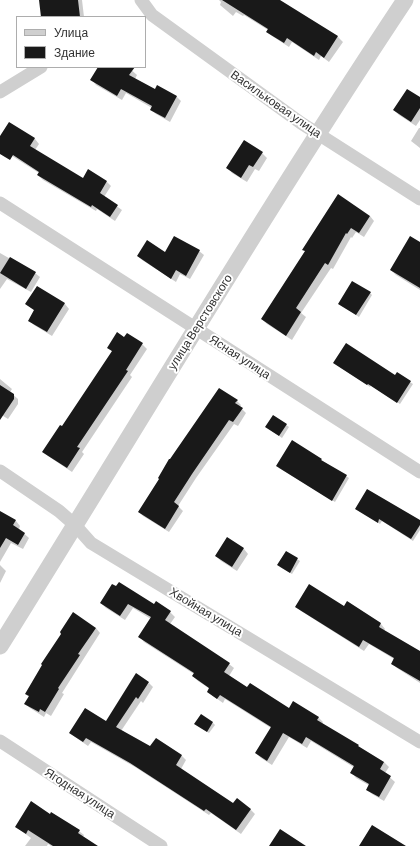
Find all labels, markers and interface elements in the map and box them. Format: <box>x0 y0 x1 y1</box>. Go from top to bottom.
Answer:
legend <box>16 16 146 68</box>
text: Улица <box>54 25 88 39</box>
text: Здание <box>54 45 95 59</box>
street label: Васильковая улица <box>228 67 324 141</box>
street label: улица Верстовского <box>165 272 235 372</box>
street label: Ясная улица <box>207 332 273 382</box>
street label: Хвойная улица <box>167 585 245 639</box>
street label: Ягодная улица <box>42 765 118 821</box>

